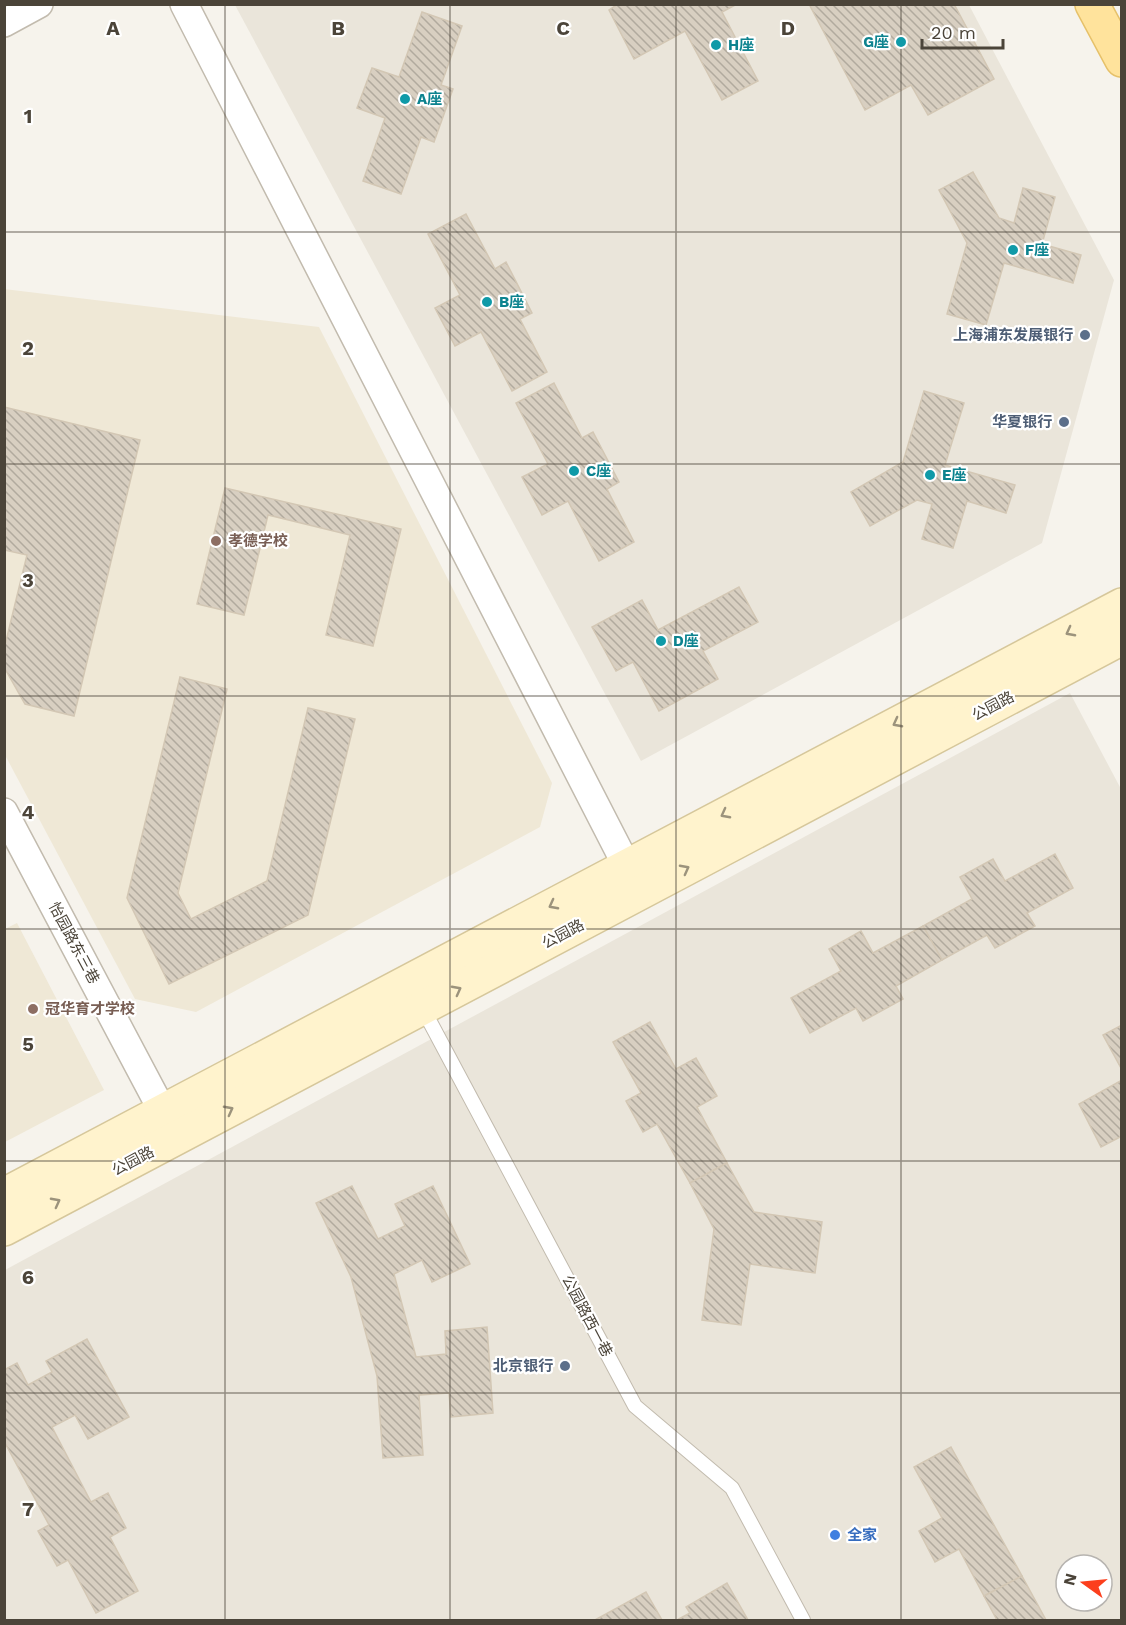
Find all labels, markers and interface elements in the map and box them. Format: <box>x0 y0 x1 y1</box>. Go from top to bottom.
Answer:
scale bar <box>922 12 1003 50</box>
text: A <box>106 16 120 40</box>
text: B <box>331 16 345 40</box>
text: C <box>556 16 570 40</box>
text: D <box>781 16 795 40</box>
text: 20 m <box>931 22 976 43</box>
place label: G座 <box>863 33 889 51</box>
marker: G座 <box>894 35 908 49</box>
place label: H座 <box>728 36 754 54</box>
marker: H座 <box>709 38 723 52</box>
place label: A座 <box>417 90 442 108</box>
marker: A座 <box>398 92 412 106</box>
text: 1 <box>24 104 32 128</box>
place label: F座 <box>1025 241 1049 259</box>
marker: F座 <box>1006 243 1020 257</box>
place label: B座 <box>499 293 524 311</box>
marker: B座 <box>480 295 494 309</box>
place label: 上海浦东发展银行 <box>953 326 1073 344</box>
marker: 上海浦东发展银行 <box>1078 328 1092 342</box>
text: 2 <box>22 336 34 360</box>
place label: 华夏银行 <box>992 413 1052 431</box>
marker: 华夏银行 <box>1057 415 1071 429</box>
place label: C座 <box>586 462 611 480</box>
marker: C座 <box>567 464 581 478</box>
place label: E座 <box>942 466 966 484</box>
marker: E座 <box>923 468 937 482</box>
place label: 孝德学校 <box>228 532 288 550</box>
marker: 孝德学校 <box>209 534 223 548</box>
text: 3 <box>22 568 34 592</box>
one-way arrow <box>1065 625 1076 636</box>
place label: D座 <box>673 632 699 650</box>
marker: D座 <box>654 634 668 648</box>
street label: 公园路 <box>969 687 1017 725</box>
one-way arrow <box>893 716 904 727</box>
text: 4 <box>22 800 35 824</box>
one-way arrow <box>721 807 731 818</box>
one-way arrow <box>678 865 689 876</box>
one-way arrow <box>548 898 559 909</box>
street label: 怡园路东三巷 <box>45 899 103 987</box>
street label: 公园路 <box>539 915 587 953</box>
one-way arrow <box>450 986 461 997</box>
place label: 冠华育才学校 <box>45 1000 135 1018</box>
marker: 冠华育才学校 <box>26 1002 40 1016</box>
text: 5 <box>22 1032 34 1056</box>
one-way arrow <box>222 1106 233 1118</box>
street label: 公园路 <box>109 1142 157 1180</box>
one-way arrow <box>50 1198 60 1209</box>
text: 6 <box>22 1265 34 1289</box>
street label: 公园路西一巷 <box>558 1272 616 1360</box>
place label: 北京银行 <box>493 1357 553 1375</box>
marker: 北京银行 <box>558 1359 572 1373</box>
text: 7 <box>22 1497 34 1521</box>
place label: 全家 <box>847 1526 877 1544</box>
marker: 全家 <box>828 1528 842 1542</box>
north arrow <box>1054 1553 1114 1613</box>
text: N <box>1059 1571 1081 1587</box>

